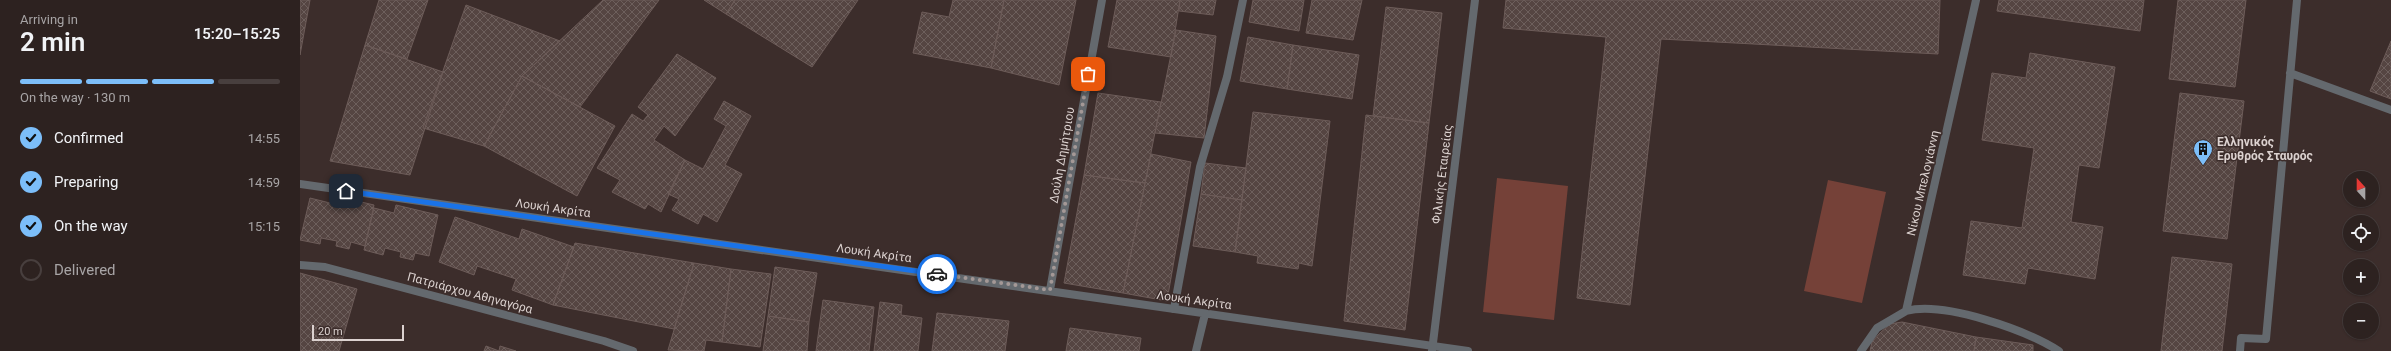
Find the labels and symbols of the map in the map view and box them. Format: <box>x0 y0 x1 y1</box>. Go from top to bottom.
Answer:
pin <box>1071 57 1105 91</box>
street label: Δούλη Δημήτριου <box>1047 106 1077 204</box>
street label: Φιλικής Εταιρείας <box>1429 123 1455 225</box>
street label: Νίκου Μπελογιάννη <box>1904 129 1942 237</box>
place label: Ελληνικός Ερυθρός Σταυρός <box>2217 135 2313 163</box>
building icon: Ελληνικός Ερυθρός Σταυρός <box>2192 138 2214 166</box>
north arrow <box>2343 171 2379 207</box>
pin <box>329 174 363 208</box>
street label: Λουκή Ακρίτα <box>515 196 592 220</box>
street label: Λουκή Ακρίτα <box>836 241 913 265</box>
courier <box>917 254 957 294</box>
street label: Πατριάρχου Αθηναγόρα <box>406 270 534 317</box>
street label: Λουκή Ακρίτα <box>1156 288 1233 312</box>
scale bar <box>312 323 404 342</box>

